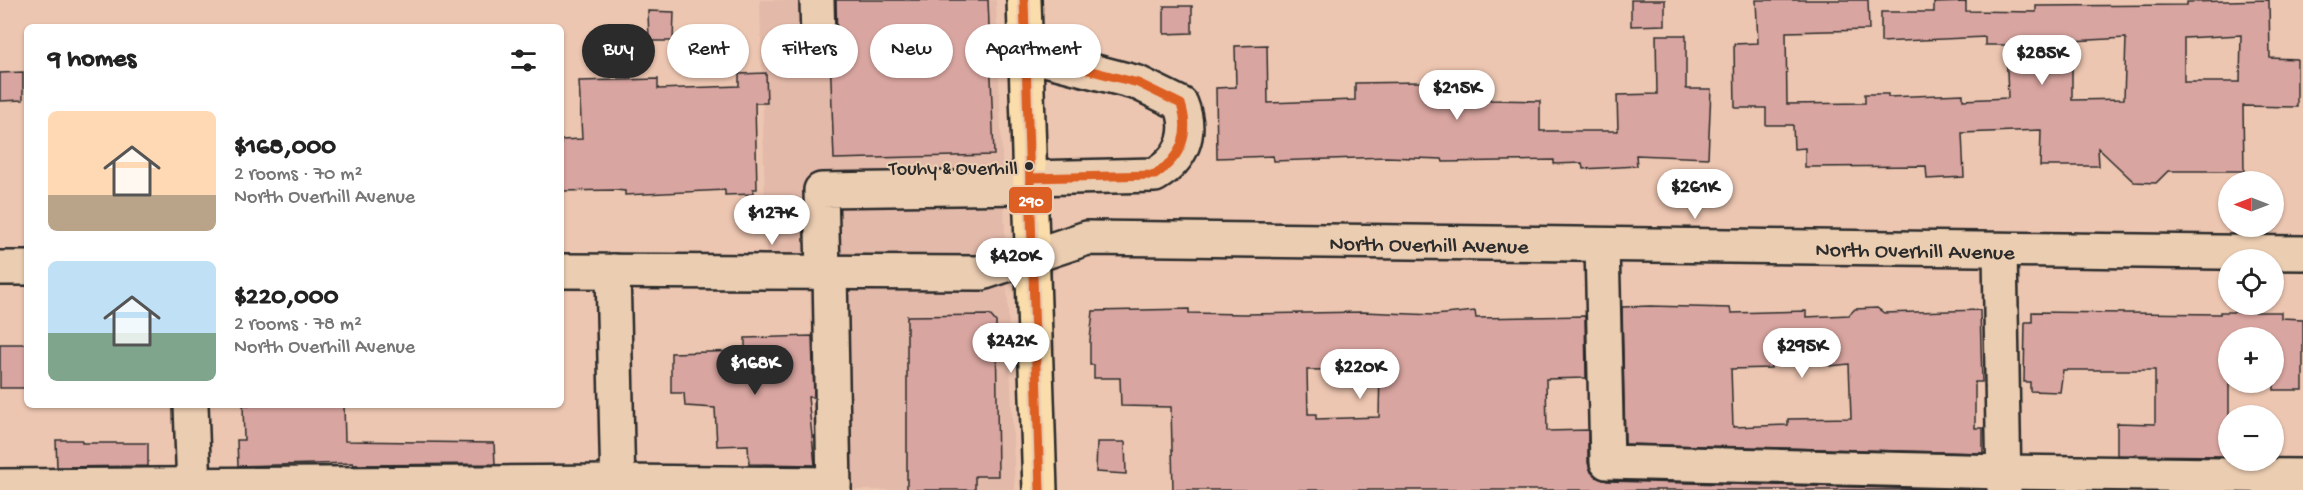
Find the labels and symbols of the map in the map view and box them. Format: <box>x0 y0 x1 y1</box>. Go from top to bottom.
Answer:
pin: $285K <box>2000 35 2084 86</box>
pin: $215K <box>1415 70 1499 121</box>
place label: Touhy & Overhill <box>888 159 1018 182</box>
marker: Touhy & Overhill <box>1023 160 1035 172</box>
pin: $261K <box>1653 169 1737 220</box>
north arrow <box>2218 171 2284 237</box>
line badge: 290 <box>1008 186 1053 214</box>
text: 290 <box>1019 194 1043 213</box>
pin: $127K <box>730 195 814 246</box>
street label: North Overhill Avenue <box>1329 232 1529 262</box>
pin: $420K <box>973 238 1057 289</box>
street label: North Overhill Avenue <box>1815 238 2015 268</box>
pin: $242K <box>969 323 1053 374</box>
pin: $295K <box>1760 328 1844 379</box>
pin: $168K <box>713 345 797 396</box>
pin: $220K <box>1318 349 1402 400</box>

